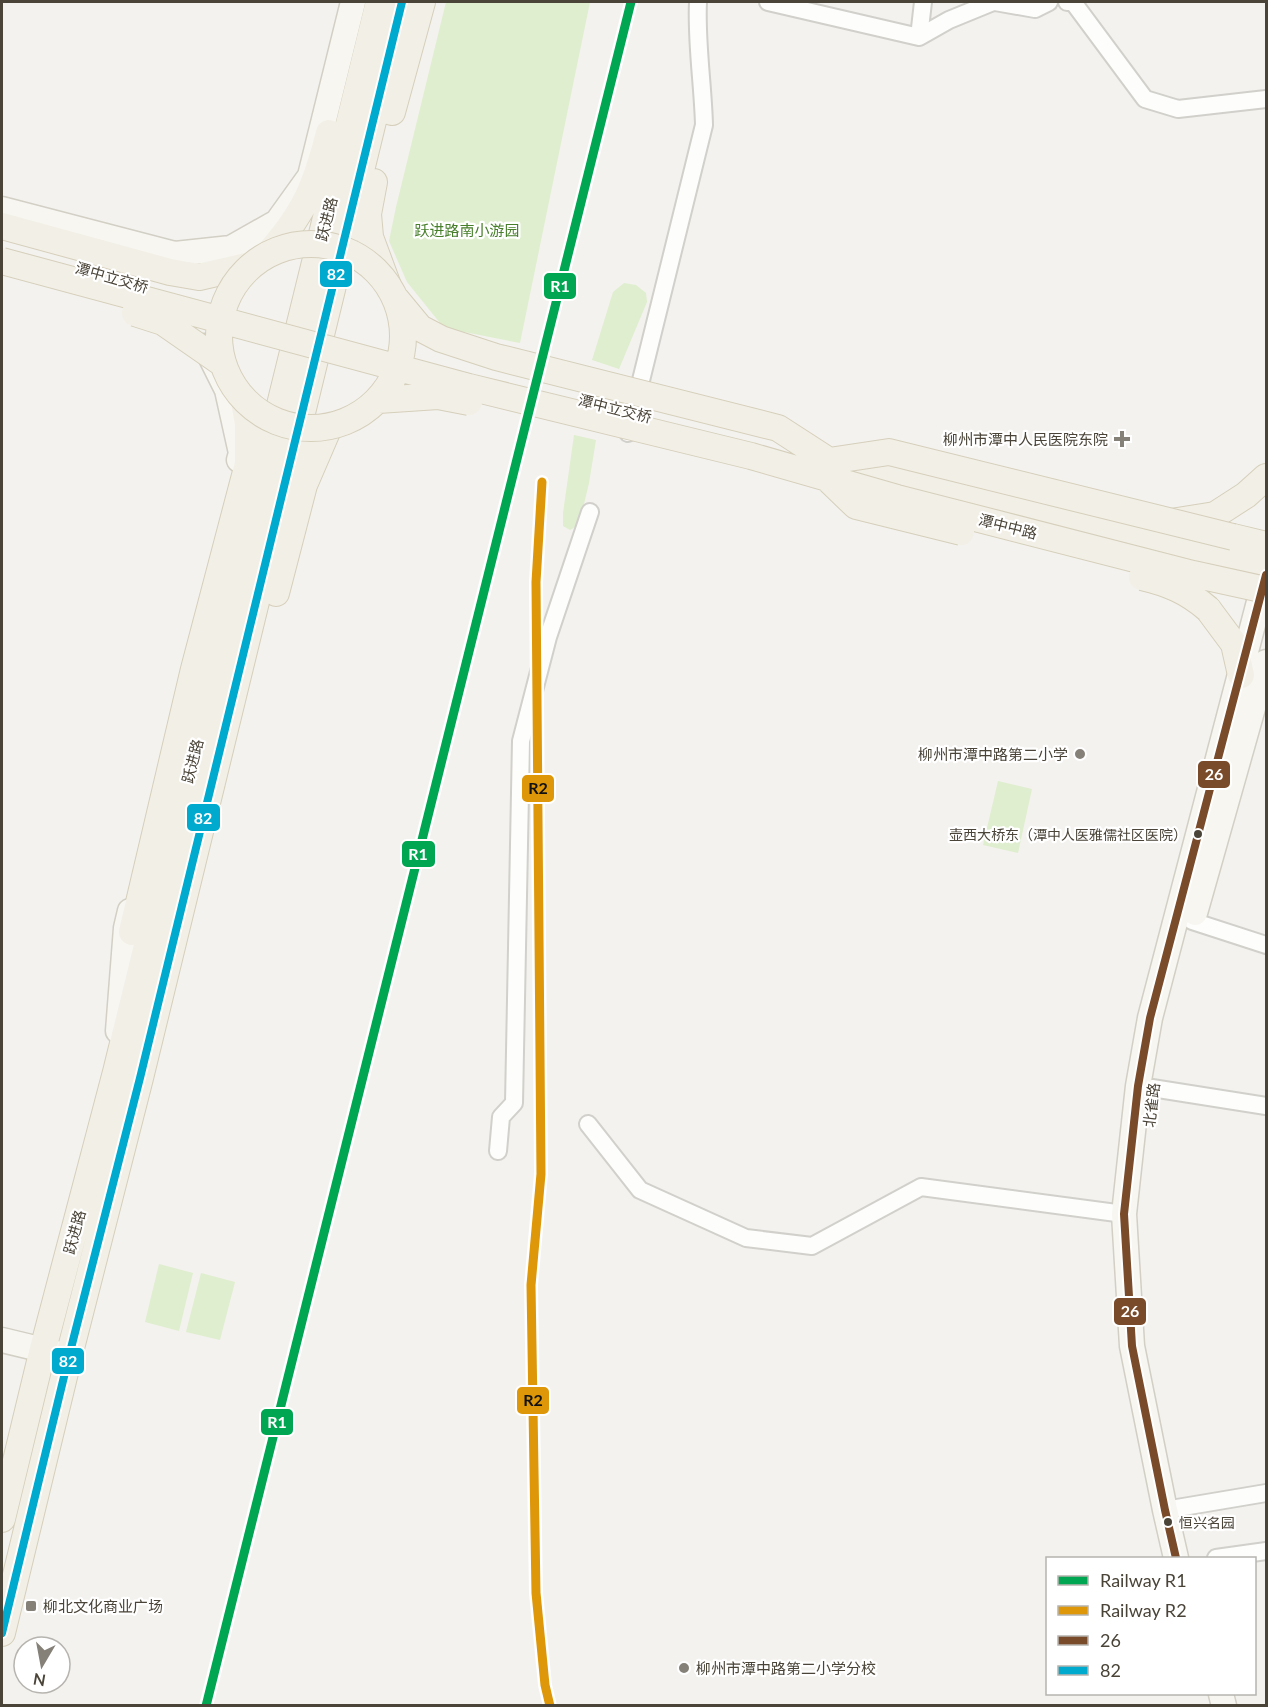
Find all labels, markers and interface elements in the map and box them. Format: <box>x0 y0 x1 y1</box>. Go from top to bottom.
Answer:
street label: 跃进路 <box>312 195 340 243</box>
park label: 跃进路南小游园 <box>414 221 520 239</box>
street label: 潭中立交桥 <box>73 258 151 296</box>
line badge: 82 <box>319 260 353 288</box>
text: 82 <box>327 264 345 283</box>
line badge: R1 <box>543 272 577 300</box>
text: R1 <box>550 276 570 295</box>
street label: 潭中立交桥 <box>576 390 654 426</box>
place label: 柳州市潭中人民医院东院 <box>943 430 1108 448</box>
marker: 柳州市潭中人民医院东院 <box>1113 430 1131 448</box>
street label: 潭中中路 <box>977 510 1039 542</box>
street label: 跃进路 <box>178 737 206 785</box>
place label: 柳州市潭中路第二小学 <box>918 745 1068 763</box>
marker: 柳州市潭中路第二小学 <box>1073 747 1087 761</box>
line badge: 26 <box>1197 760 1231 789</box>
text: 26 <box>1205 764 1223 783</box>
line badge: R2 <box>521 774 555 803</box>
text: R2 <box>528 778 548 797</box>
line badge: 82 <box>186 803 221 832</box>
text: 82 <box>194 808 212 827</box>
place label: 壶西大桥东（潭中人医雅儒社区医院） <box>949 826 1187 843</box>
marker: 壶西大桥东（潭中人医雅儒社区医院） <box>1192 828 1204 840</box>
line badge: R1 <box>401 840 436 868</box>
text: R1 <box>408 844 428 863</box>
street label: 北雀路 <box>1139 1082 1163 1128</box>
street label: 跃进路 <box>59 1208 89 1256</box>
line badge: 26 <box>1113 1297 1147 1326</box>
text: 26 <box>1121 1301 1139 1320</box>
line badge: 82 <box>51 1347 85 1375</box>
text: 82 <box>59 1351 77 1370</box>
line badge: R2 <box>516 1386 550 1415</box>
text: R2 <box>523 1390 543 1409</box>
line badge: R1 <box>260 1408 294 1436</box>
text: R1 <box>267 1412 287 1431</box>
place label: 恒兴名园 <box>1179 1514 1235 1531</box>
marker: 恒兴名园 <box>1162 1516 1174 1528</box>
legend <box>1046 1557 1256 1695</box>
text: Railway R1 <box>1100 1569 1187 1591</box>
place label: 柳北文化商业广场 <box>43 1597 163 1615</box>
marker: 柳北文化商业广场 <box>24 1599 38 1613</box>
text: Railway R2 <box>1100 1599 1187 1621</box>
text: 26 <box>1100 1629 1121 1651</box>
north arrow <box>12 1635 72 1695</box>
place label: 柳州市潭中路第二小学分校 <box>696 1659 876 1677</box>
text: 82 <box>1100 1659 1121 1681</box>
marker: 柳州市潭中路第二小学分校 <box>677 1661 691 1675</box>
text: N <box>32 1670 47 1691</box>

